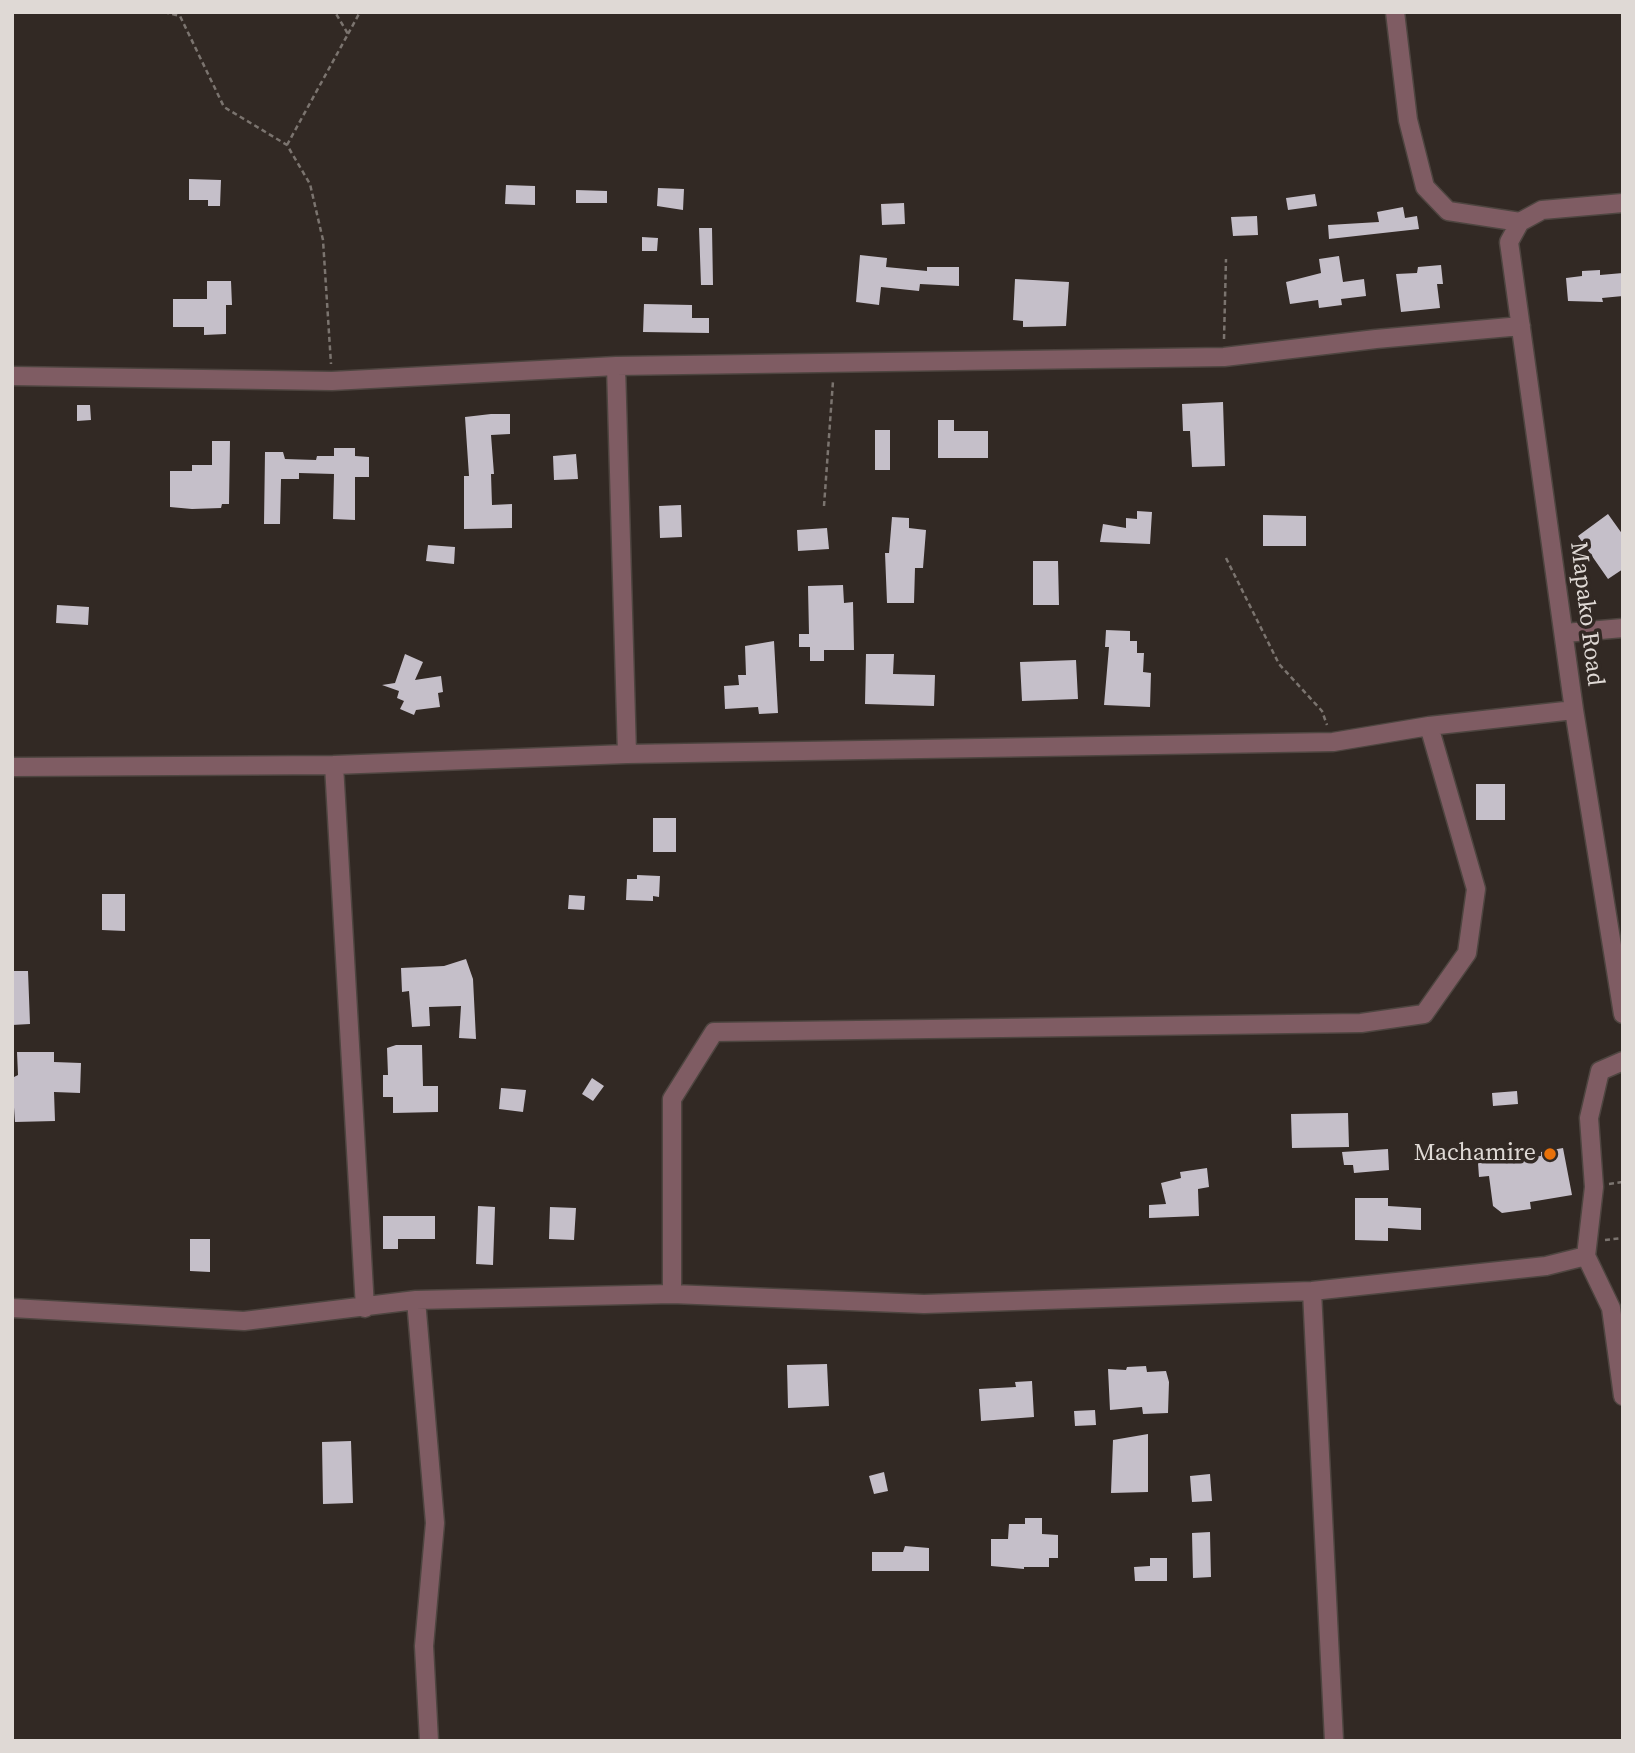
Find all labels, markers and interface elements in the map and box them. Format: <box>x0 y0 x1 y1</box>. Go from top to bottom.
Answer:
street label: Mapako Road <box>1563 540 1609 688</box>
place label: Machamire <box>1414 1140 1536 1168</box>
marker: Machamire <box>1542 1146 1558 1162</box>

